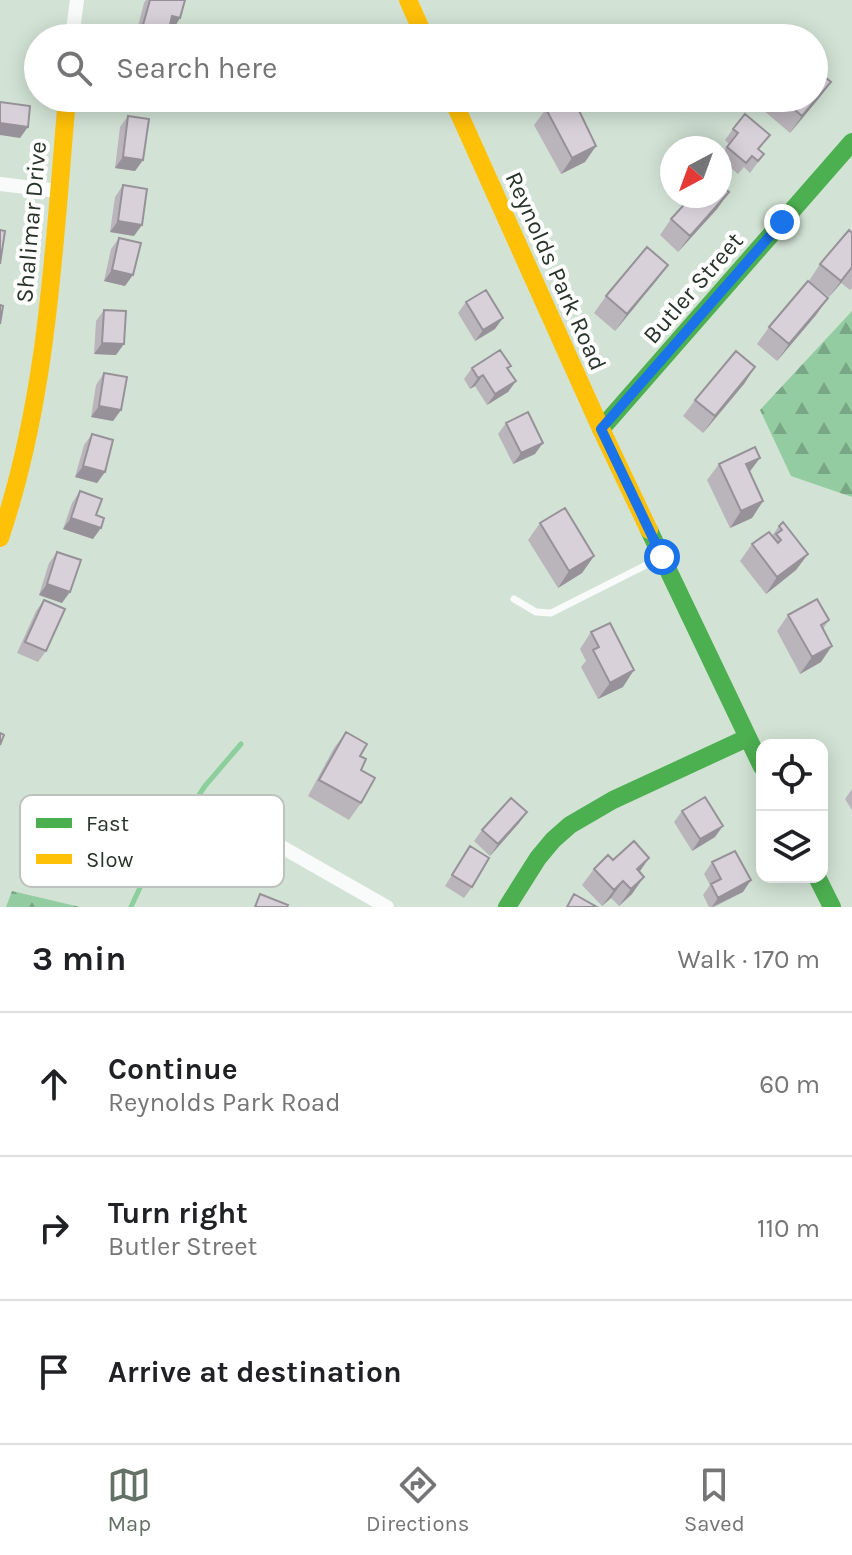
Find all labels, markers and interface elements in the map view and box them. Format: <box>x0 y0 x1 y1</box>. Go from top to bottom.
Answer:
search box <box>24 24 828 112</box>
icon: search <box>52 46 96 90</box>
text: Search here <box>116 50 277 86</box>
north arrow <box>660 136 732 208</box>
street label: Shalimar Drive <box>10 140 52 304</box>
street label: Reynolds Park Road <box>500 167 612 375</box>
route end <box>764 204 800 240</box>
street label: Butler Street <box>637 227 749 349</box>
route start <box>644 539 680 575</box>
map controls <box>756 739 828 883</box>
button: locate <box>756 739 828 811</box>
legend <box>20 795 284 887</box>
text: Fast <box>86 811 129 837</box>
button: layers <box>756 811 828 883</box>
text: Slow <box>86 847 133 873</box>
text: 3 min <box>32 939 126 979</box>
text: Walk · 170 m <box>678 944 820 975</box>
text: Continue <box>108 1051 238 1087</box>
icon: ahead <box>32 1062 76 1106</box>
text: 60 m <box>759 1069 820 1100</box>
text: Reynolds Park Road <box>108 1087 341 1118</box>
text: Turn right <box>108 1195 248 1231</box>
icon: right <box>32 1206 76 1250</box>
text: 110 m <box>757 1213 820 1244</box>
text: Butler Street <box>108 1231 257 1262</box>
icon: arrive <box>32 1350 76 1394</box>
text: Arrive at destination <box>108 1354 402 1390</box>
tab: Map <box>107 1463 151 1537</box>
tab: Directions <box>366 1463 469 1537</box>
tab: Saved <box>684 1463 745 1537</box>

